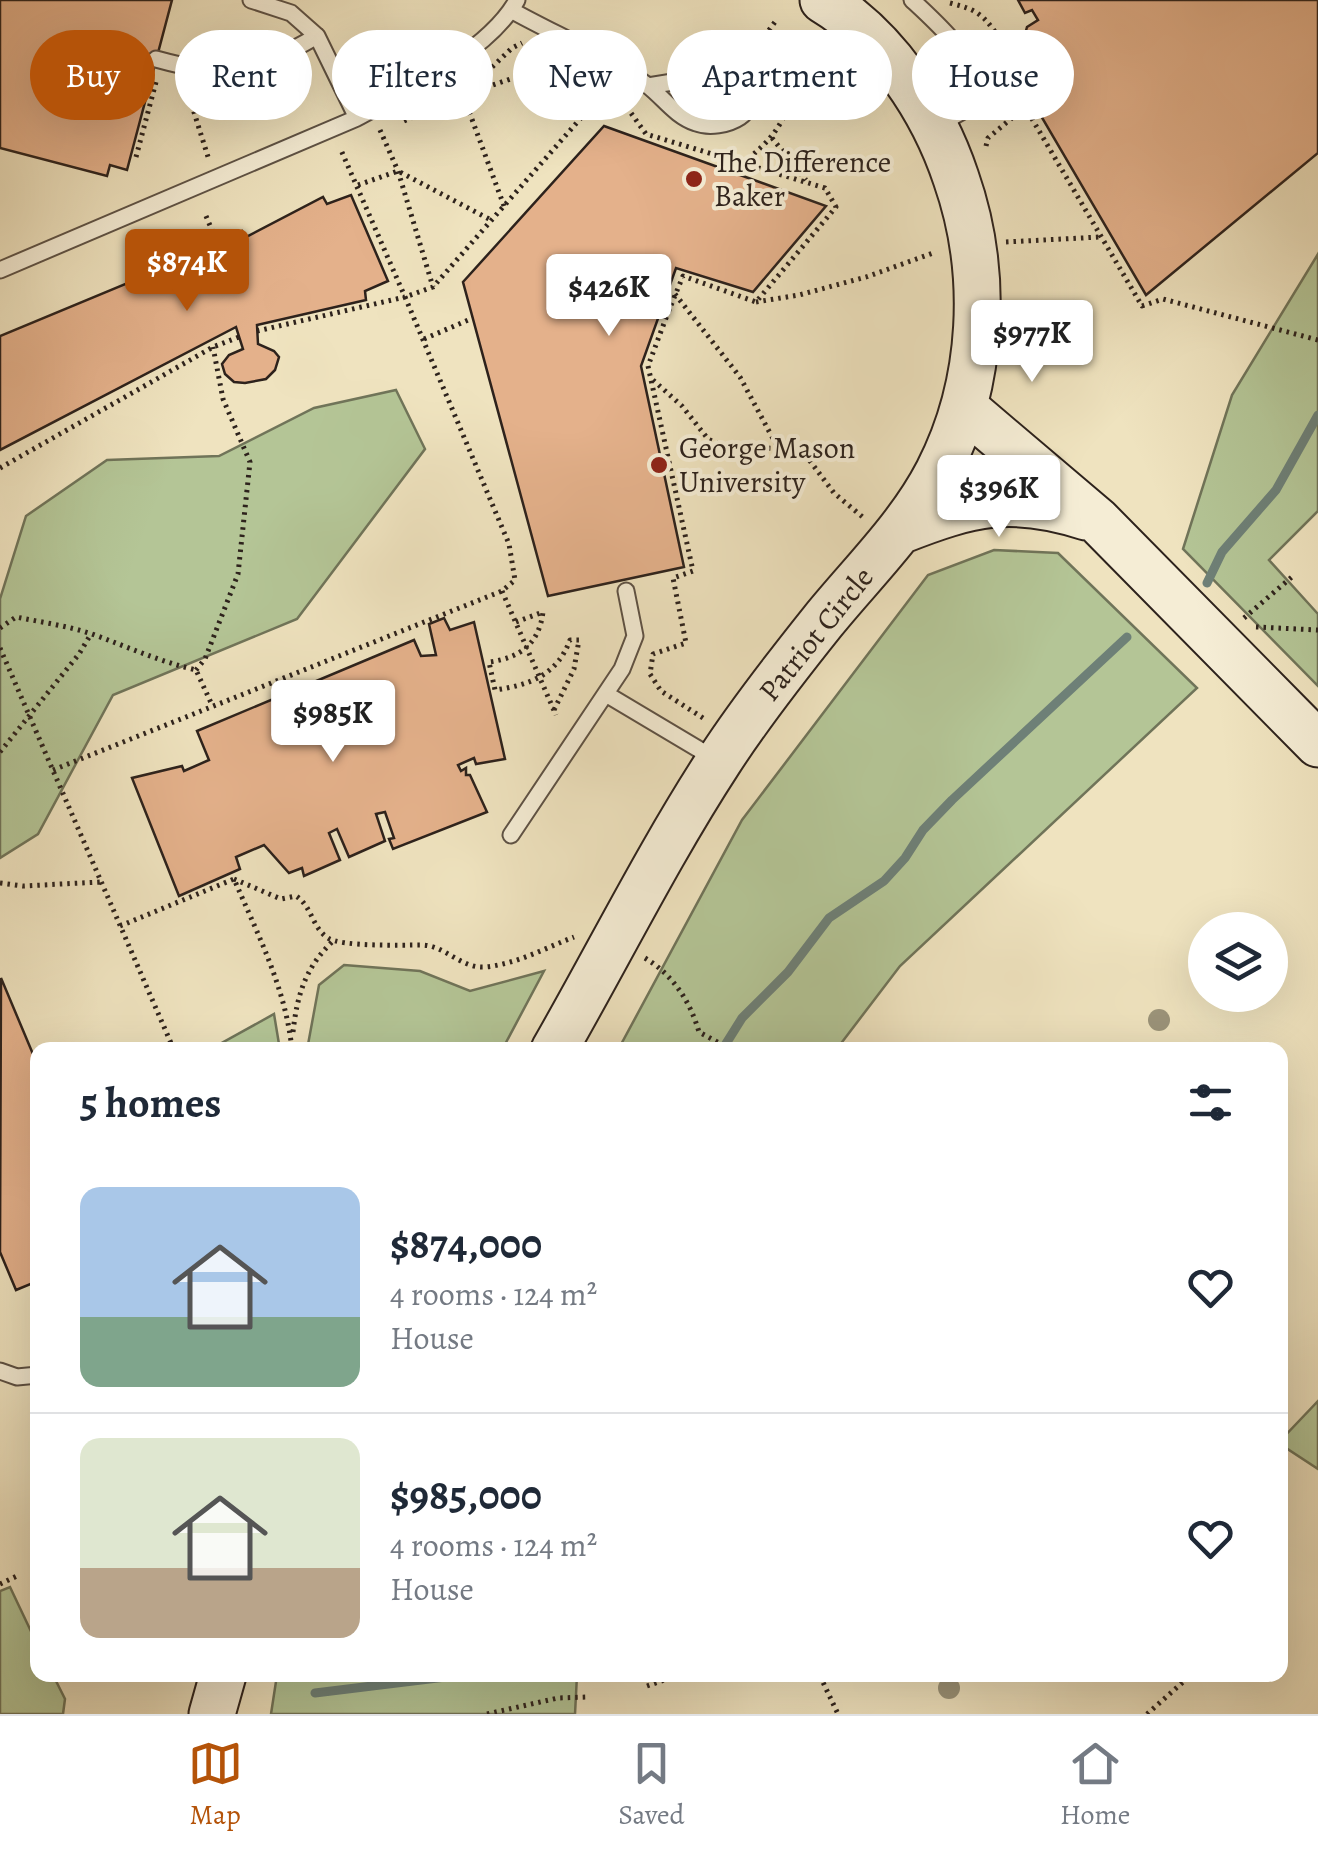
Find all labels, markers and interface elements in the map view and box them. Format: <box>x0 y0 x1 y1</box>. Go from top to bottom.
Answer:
chip: Buy <box>30 30 155 120</box>
chip: Rent <box>175 30 312 120</box>
chip: Filters <box>332 30 493 120</box>
chip: New <box>513 30 647 120</box>
chip: Apartment <box>667 30 892 120</box>
chip: House <box>912 30 1074 120</box>
place label: The Difference Baker <box>714 142 891 216</box>
marker: The Difference Baker <box>683 168 705 190</box>
pin: $874K <box>117 229 257 314</box>
text: $874K <box>147 239 227 283</box>
pin: $426K <box>539 254 679 339</box>
text: $426K <box>568 264 650 308</box>
pin: $977K <box>962 300 1102 385</box>
text: $977K <box>993 310 1071 354</box>
place label: George Mason University <box>679 428 855 502</box>
marker: George Mason University <box>648 454 670 476</box>
pin: $396K <box>929 455 1069 540</box>
text: $396K <box>959 465 1039 509</box>
street label: Patriot Circle <box>750 559 882 709</box>
pin: $985K <box>263 680 403 765</box>
text: $985K <box>293 690 373 734</box>
map controls <box>1188 912 1288 1012</box>
button: layers <box>1188 912 1288 1012</box>
text: 5 homes <box>80 1074 221 1131</box>
icon: filters <box>1183 1075 1238 1130</box>
text: $874,000 <box>390 1215 542 1272</box>
icon: home <box>160 1227 280 1347</box>
icon: heart <box>1183 1260 1238 1315</box>
text: 4 rooms · 124 m² <box>390 1272 597 1316</box>
text: House <box>390 1316 474 1360</box>
text: $985,000 <box>390 1466 542 1523</box>
icon: home <box>160 1478 280 1598</box>
icon: heart <box>1183 1511 1238 1566</box>
text: 4 rooms · 124 m² <box>390 1523 597 1567</box>
text: House <box>390 1567 474 1611</box>
tab: Map <box>188 1736 243 1834</box>
tab: Saved <box>618 1736 685 1834</box>
tab: Home <box>1060 1736 1130 1834</box>

